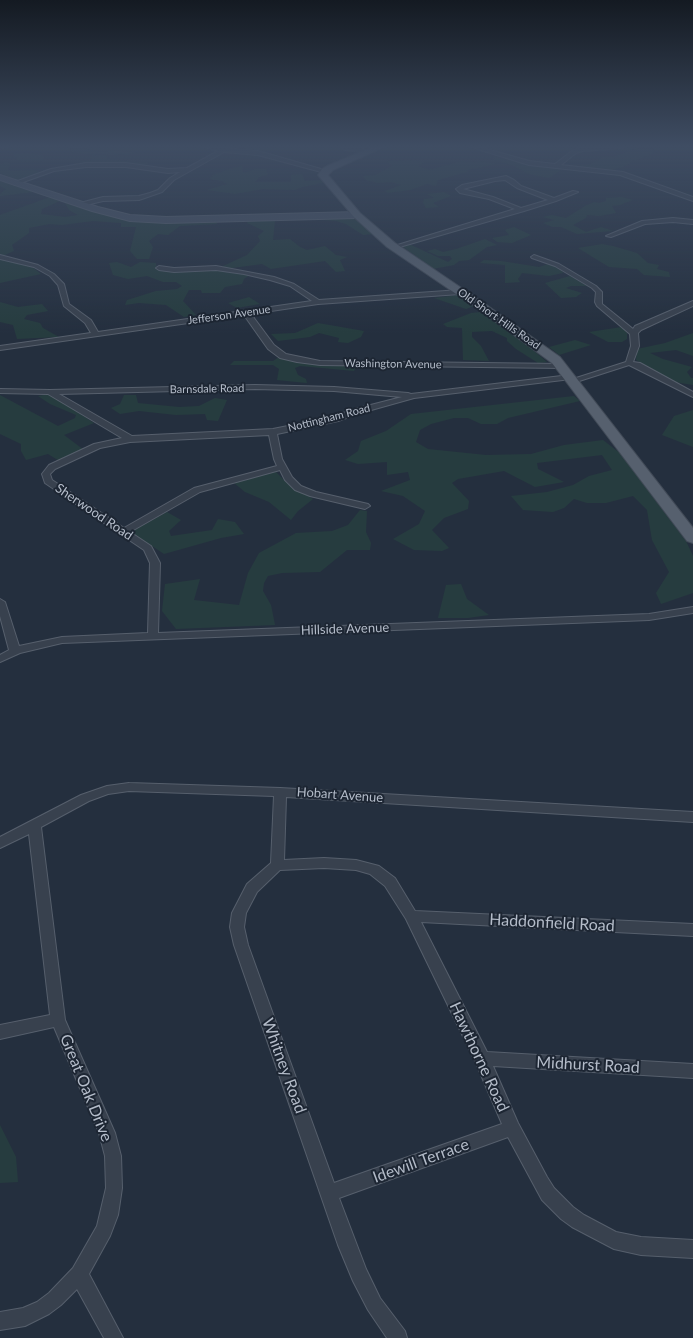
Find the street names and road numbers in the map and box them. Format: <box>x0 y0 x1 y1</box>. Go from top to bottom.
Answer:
street label: Old Short Hills Road <box>455 286 543 352</box>
street label: Jefferson Avenue <box>187 303 271 327</box>
street label: Washington Avenue <box>344 357 442 371</box>
street label: Barnsdale Road <box>170 382 244 396</box>
street label: Nottingham Road <box>286 401 372 435</box>
street label: Sherwood Road <box>52 480 136 544</box>
street label: Hillside Avenue <box>301 620 389 638</box>
street label: Hobart Avenue <box>296 784 384 806</box>
street label: Haddonfield Road <box>489 910 615 936</box>
street label: Hawthorne Road <box>445 999 513 1115</box>
street label: Whitney Road <box>258 1016 310 1116</box>
street label: Great Oak Drive <box>56 1032 116 1144</box>
street label: Midhurst Road <box>536 1053 640 1077</box>
street label: Idewill Terrace <box>370 1135 472 1187</box>

